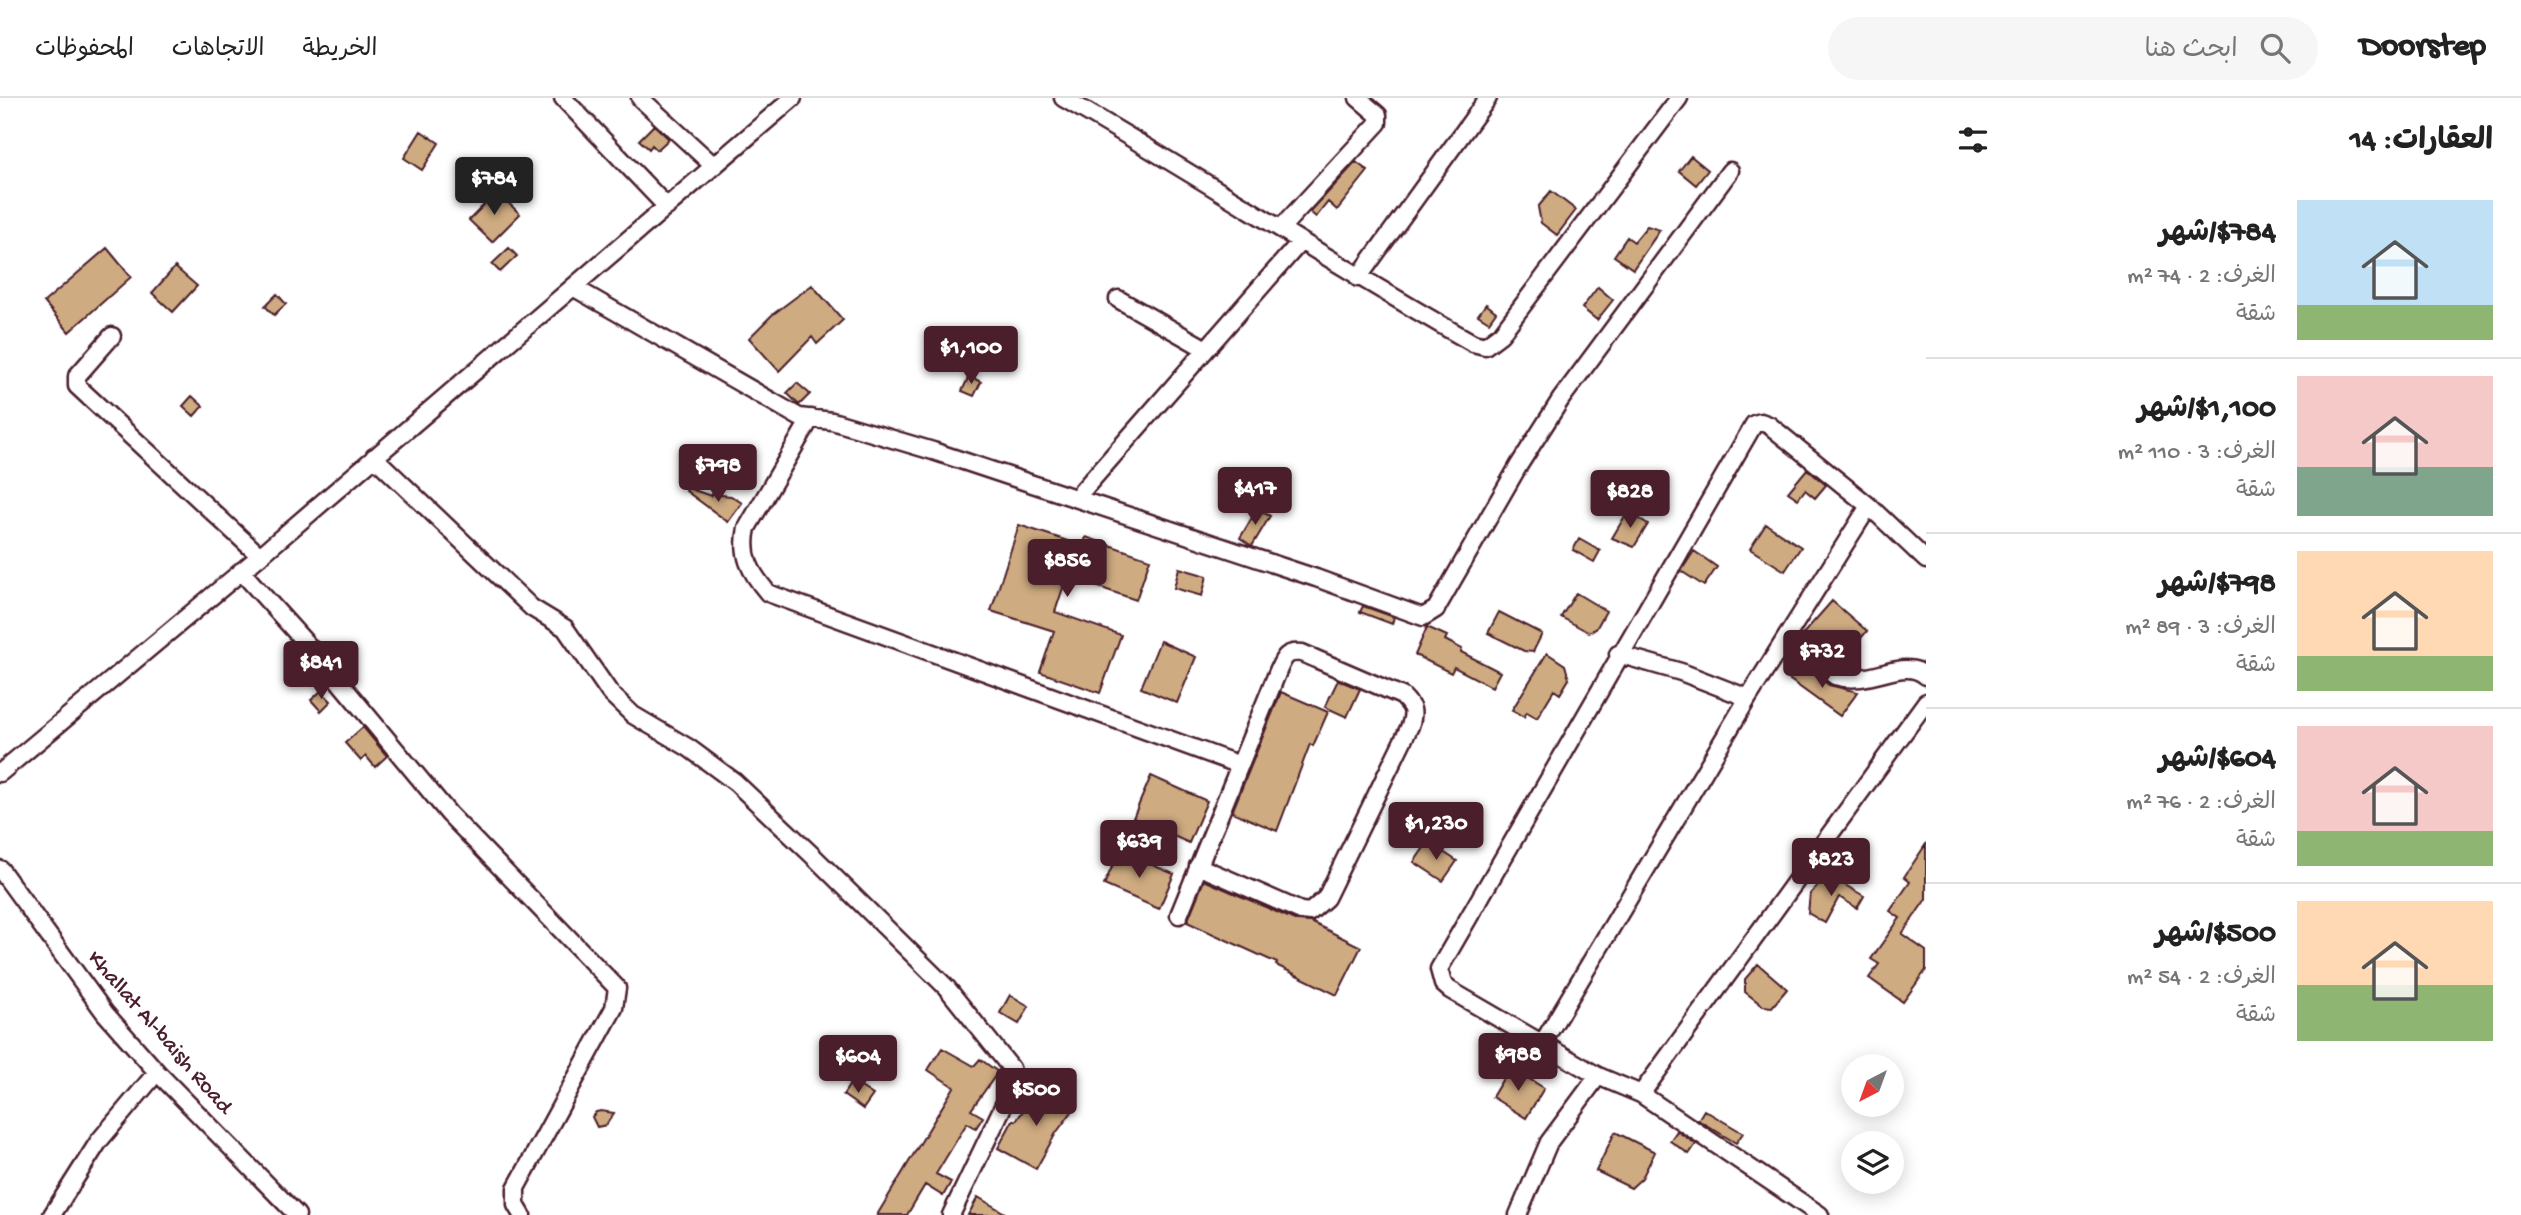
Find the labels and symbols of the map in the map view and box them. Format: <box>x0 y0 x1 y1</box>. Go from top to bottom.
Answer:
pin: $784 <box>453 158 535 217</box>
pin: $1,100 <box>914 327 1028 386</box>
pin: $798 <box>677 444 759 504</box>
pin: $417 <box>1214 468 1296 527</box>
pin: $828 <box>1589 470 1671 530</box>
pin: $856 <box>1026 540 1108 599</box>
pin: $732 <box>1781 630 1863 690</box>
pin: $841 <box>280 642 362 701</box>
pin: $1,230 <box>1379 802 1493 862</box>
pin: $639 <box>1098 820 1180 880</box>
pin: $823 <box>1790 838 1872 898</box>
street label: Khallat Al-baish Road <box>81 946 238 1121</box>
pin: $988 <box>1477 1034 1559 1093</box>
pin: $604 <box>817 1035 899 1095</box>
north arrow <box>1841 1054 1904 1116</box>
pin: $500 <box>995 1068 1077 1128</box>

